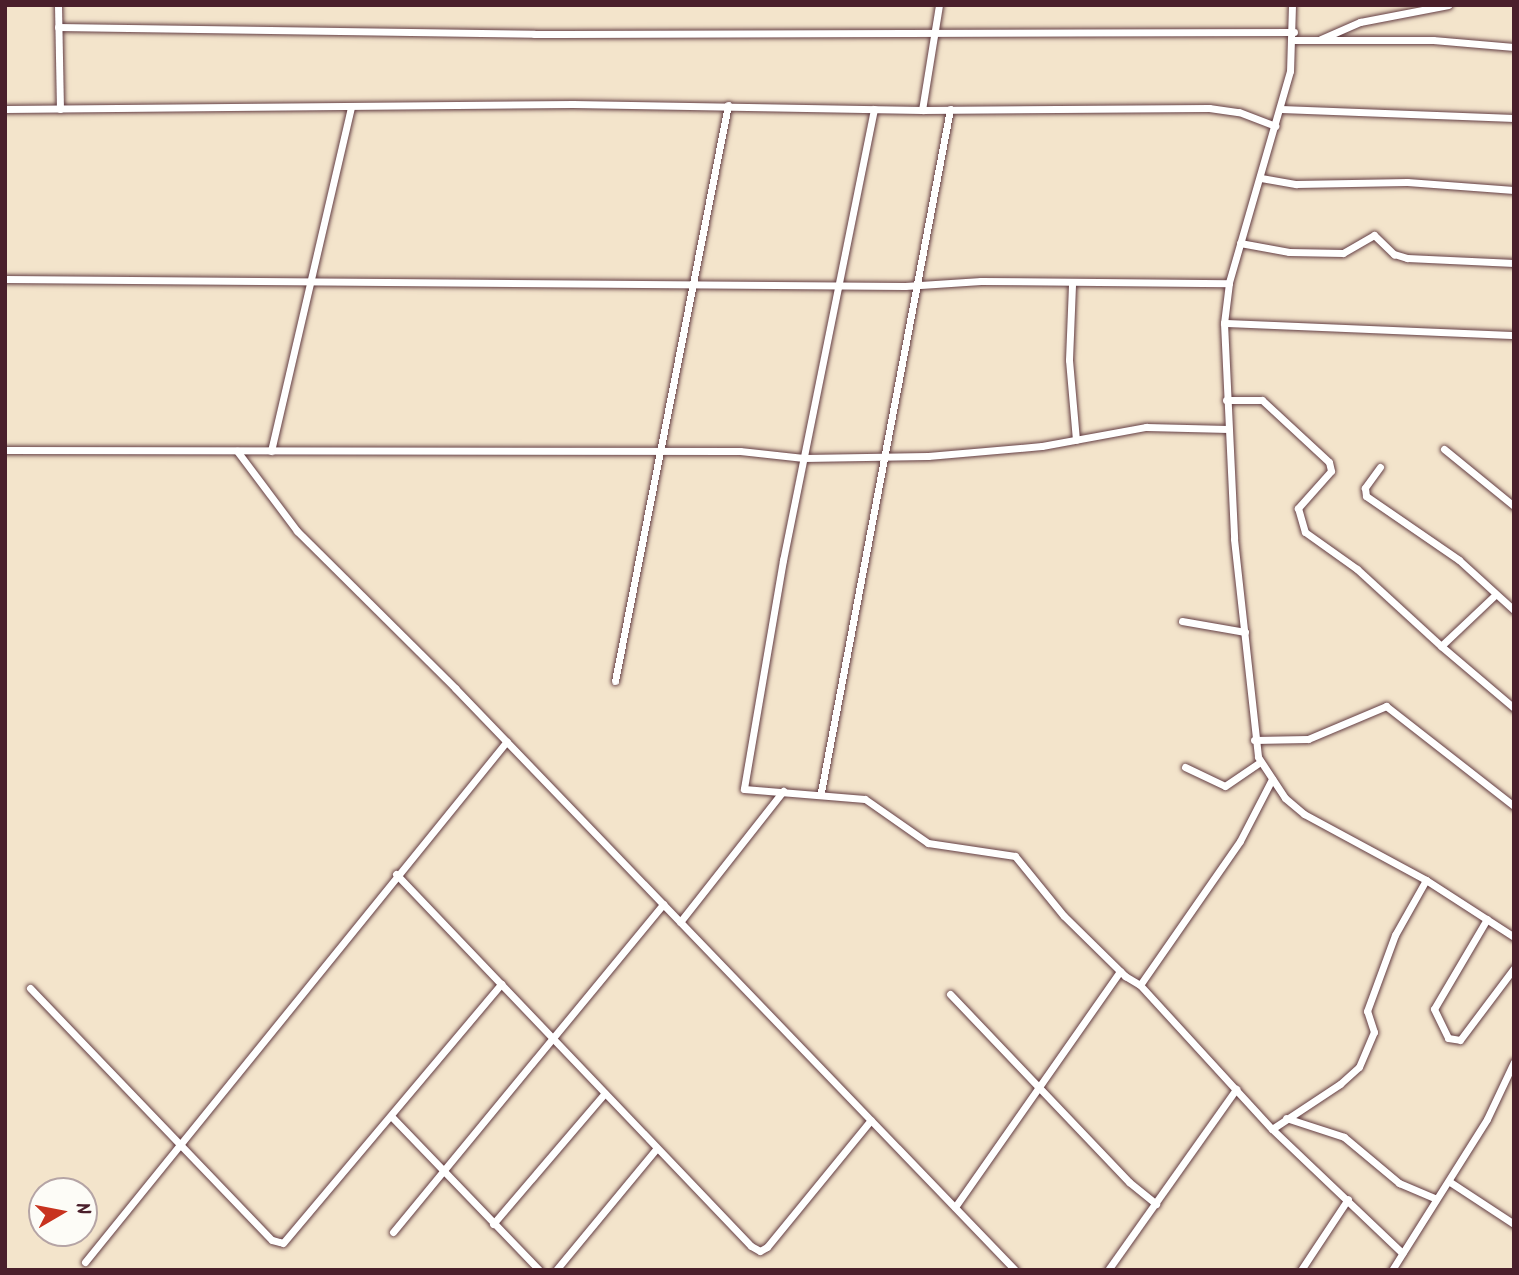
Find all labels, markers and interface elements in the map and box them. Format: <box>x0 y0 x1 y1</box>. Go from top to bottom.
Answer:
north arrow <box>28 1177 98 1247</box>
text: N <box>66 1200 98 1217</box>

